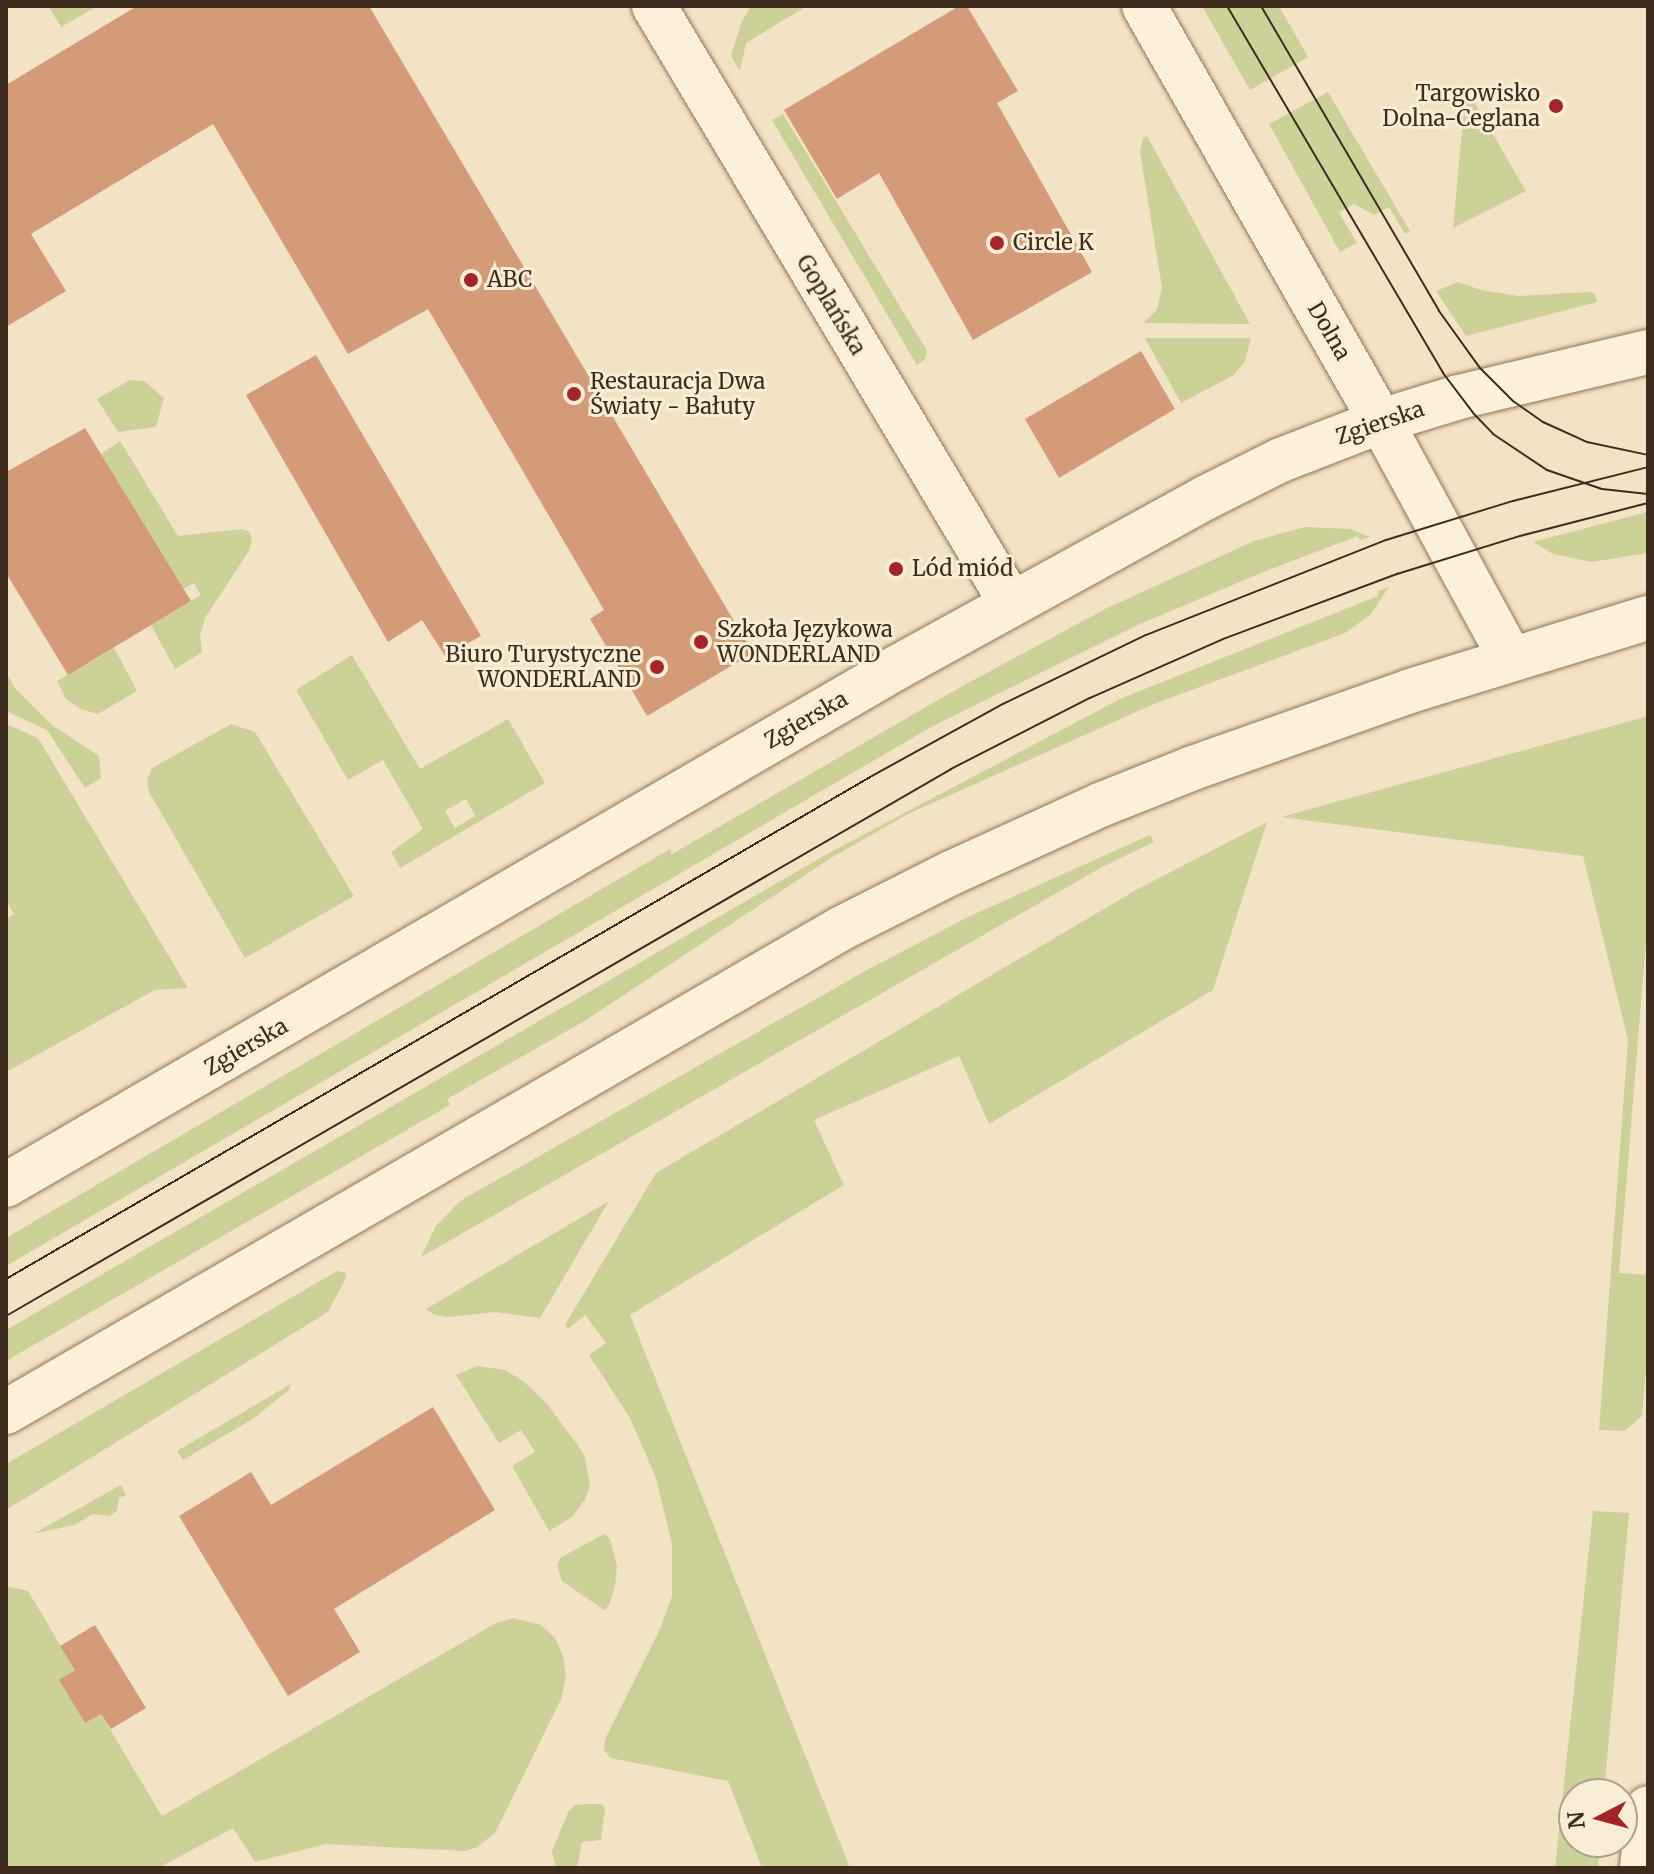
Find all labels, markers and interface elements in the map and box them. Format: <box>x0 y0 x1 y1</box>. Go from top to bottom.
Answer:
place label: Targowisko Dolna-Ceglana <box>1382 80 1540 132</box>
marker: Targowisko Dolna-Ceglana <box>1547 97 1565 115</box>
place label: Circle K <box>1013 230 1094 256</box>
marker: Circle K <box>988 234 1006 252</box>
street label: Goplańska <box>791 250 871 360</box>
place label: ABC <box>487 267 532 293</box>
marker: ABC <box>462 271 480 289</box>
street label: Dolna <box>1302 297 1356 365</box>
place label: Restauracja Dwa Światy - Bałuty <box>590 368 765 420</box>
marker: Restauracja Dwa Światy - Bałuty <box>565 385 583 403</box>
street label: Zgierska <box>1332 396 1428 450</box>
place label: Lód miód <box>912 556 1013 582</box>
marker: Lód miód <box>887 560 905 578</box>
place label: Szkoła Językowa WONDERLAND <box>717 616 893 668</box>
marker: Szkoła Językowa WONDERLAND <box>692 633 710 651</box>
place label: Biuro Turystyczne WONDERLAND <box>445 641 641 692</box>
marker: Biuro Turystyczne WONDERLAND <box>648 658 666 676</box>
street label: Zgierska <box>760 686 852 754</box>
street label: Zgierska <box>200 1013 292 1081</box>
north arrow <box>1558 1778 1638 1858</box>
text: N <box>1561 1810 1591 1830</box>

